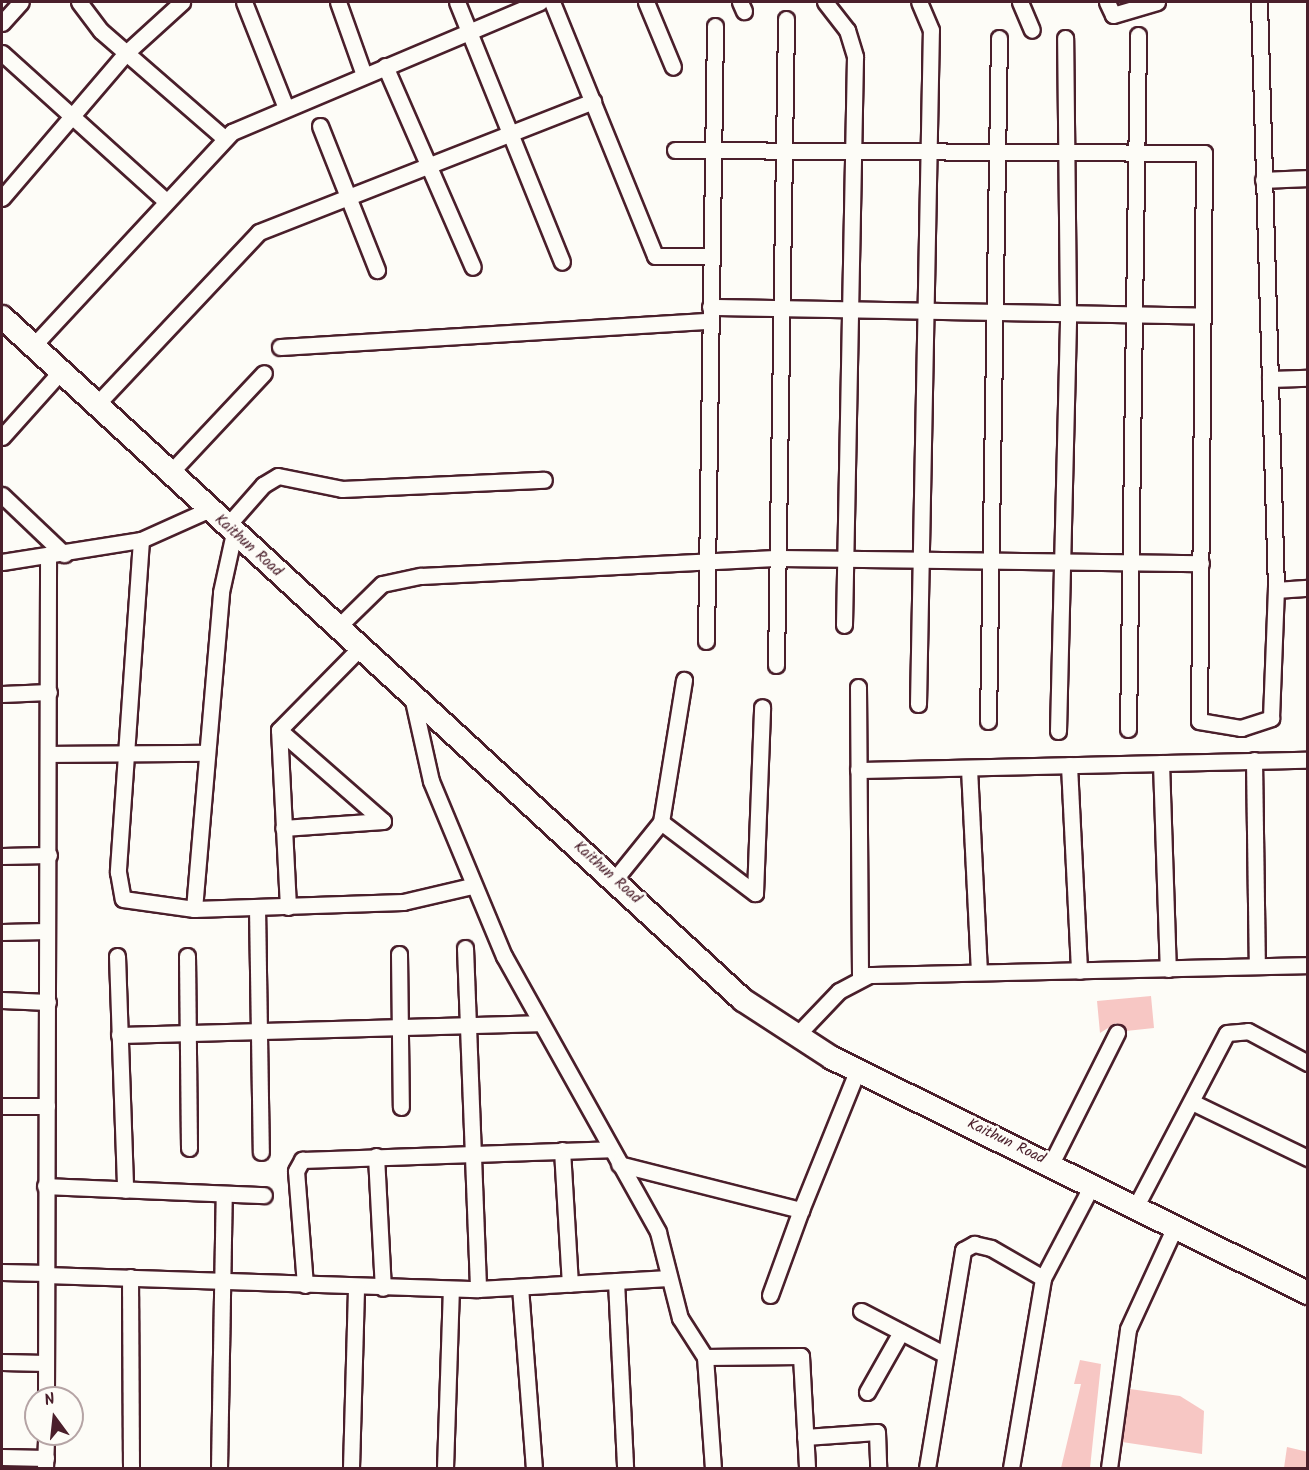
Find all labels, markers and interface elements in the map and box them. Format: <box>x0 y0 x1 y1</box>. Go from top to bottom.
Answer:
street label: Kaithun Road <box>211 511 285 581</box>
street label: Kaithun Road <box>570 838 644 908</box>
street label: Kaithun Road <box>964 1115 1048 1169</box>
north arrow <box>24 1386 84 1446</box>
text: N <box>42 1387 58 1413</box>

